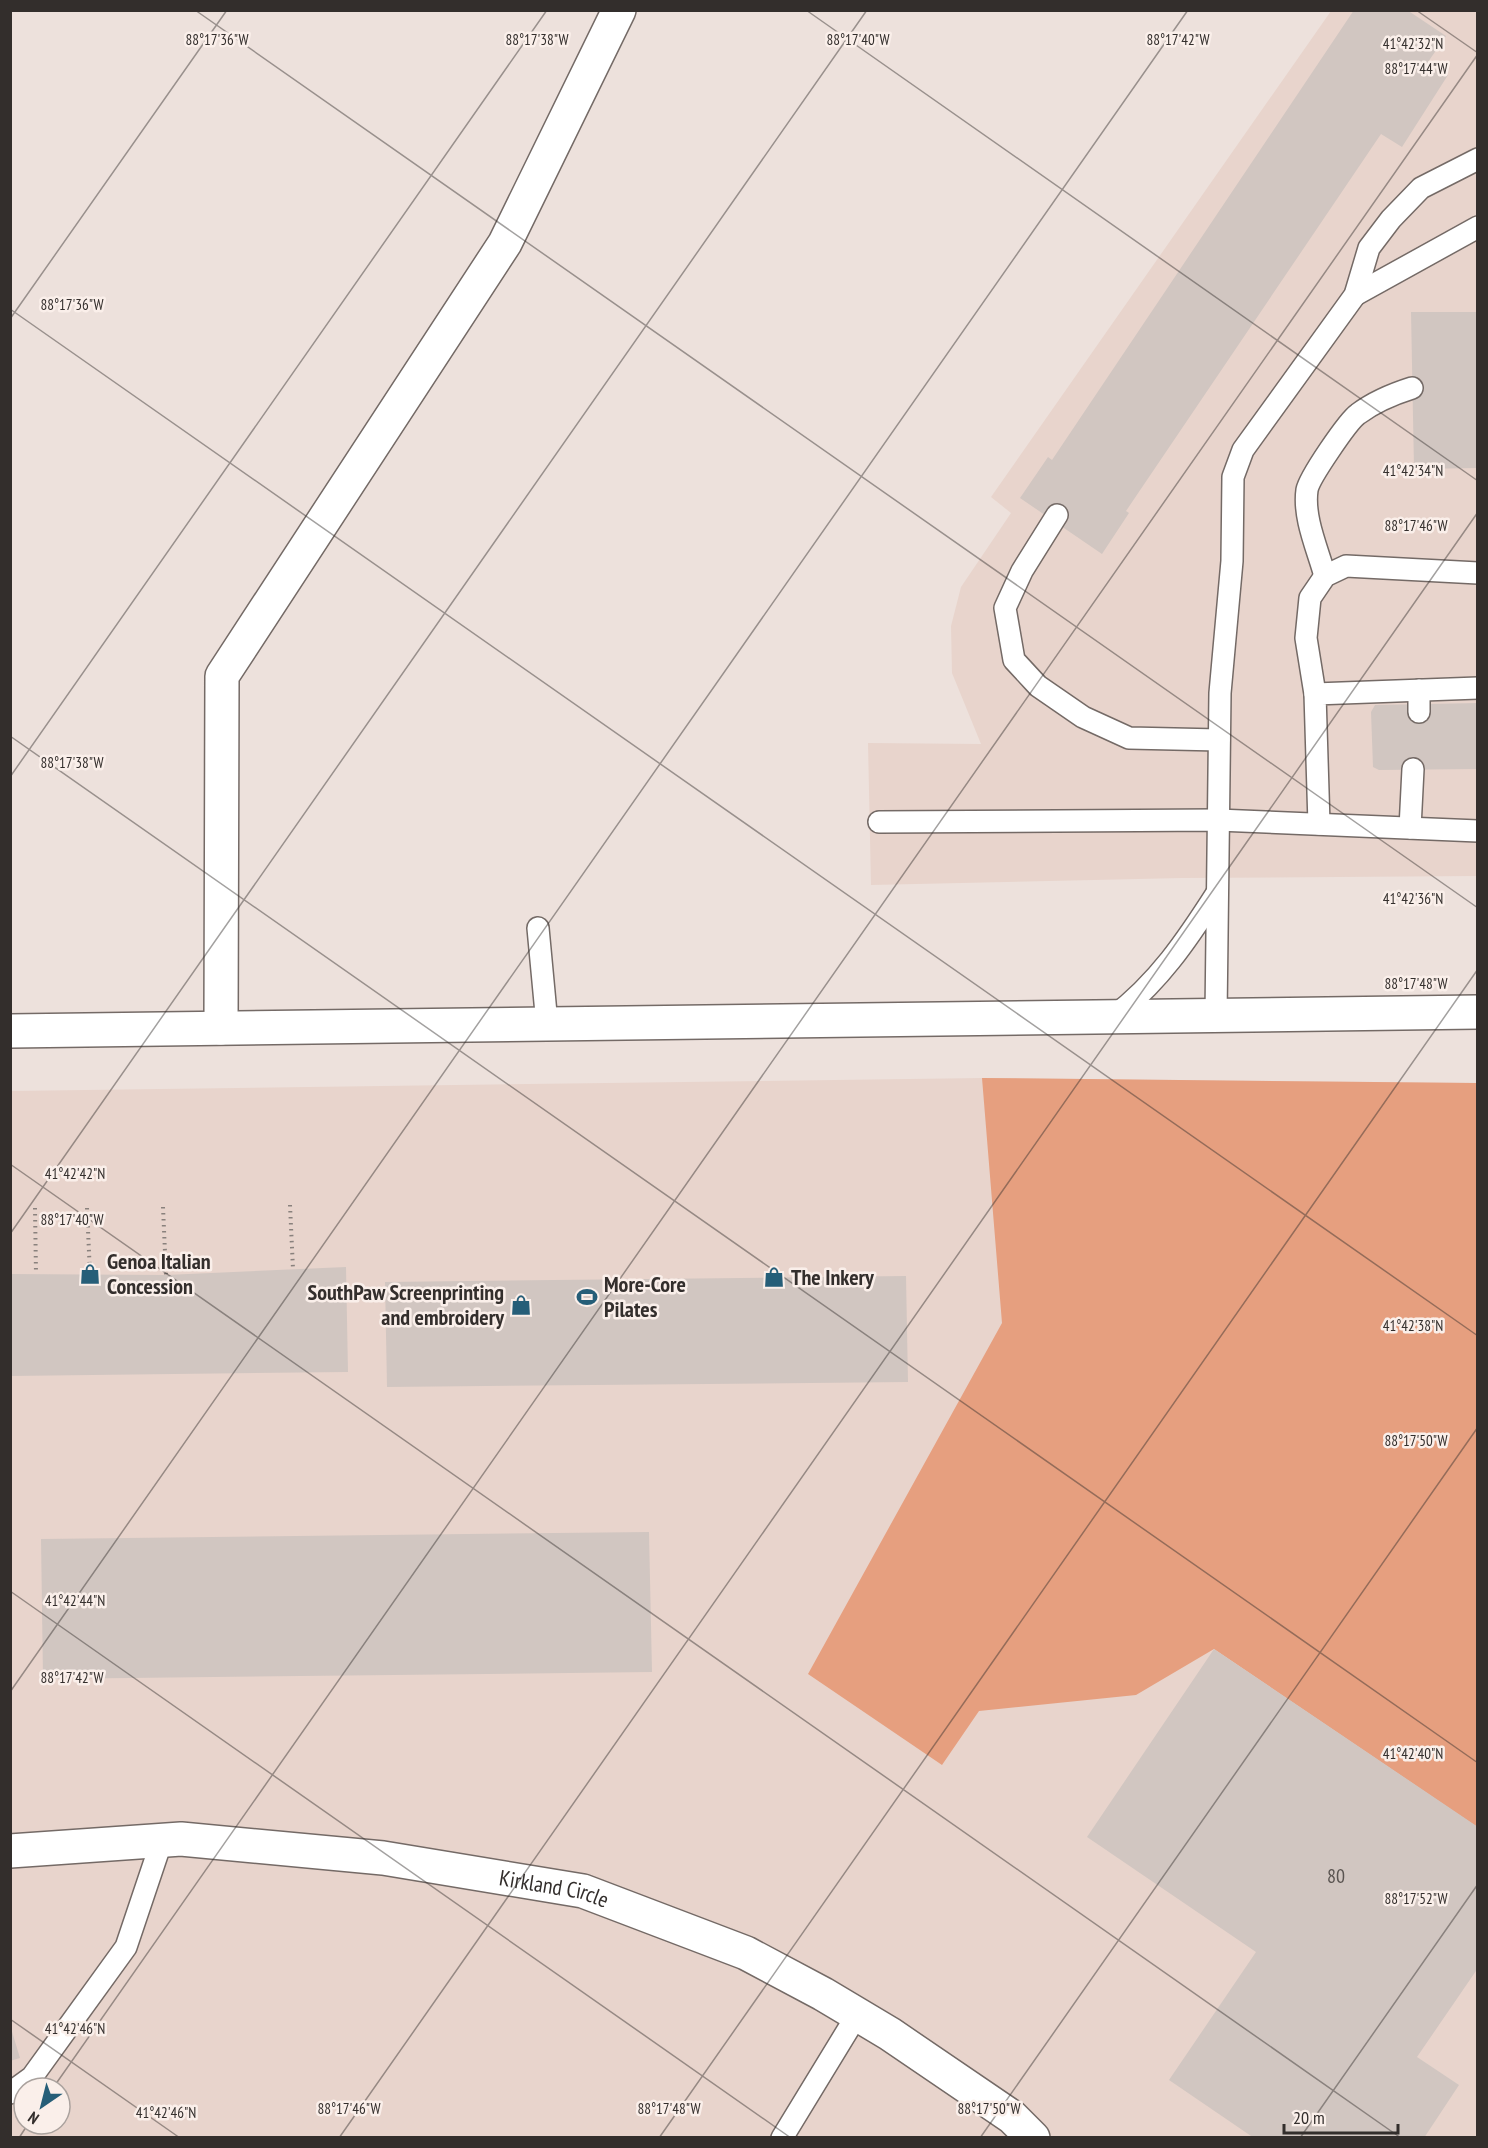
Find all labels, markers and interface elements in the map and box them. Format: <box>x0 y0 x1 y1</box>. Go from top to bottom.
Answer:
text: 88°17'36"W <box>185 30 249 49</box>
text: 88°17'38"W <box>505 30 569 49</box>
text: 88°17'40"W <box>826 30 890 49</box>
text: 88°17'42"W <box>1146 30 1210 49</box>
text: 41°42'32"N <box>1383 34 1443 53</box>
text: 88°17'44"W <box>1384 59 1448 78</box>
text: 88°17'36"W <box>40 295 104 314</box>
text: 41°42'34"N <box>1383 461 1443 480</box>
text: 88°17'46"W <box>1384 516 1448 535</box>
text: 88°17'38"W <box>40 753 104 772</box>
text: 41°42'36"N <box>1383 889 1443 908</box>
text: 88°17'48"W <box>1384 974 1448 993</box>
text: 41°42'42"N <box>45 1164 105 1183</box>
text: 88°17'40"W <box>40 1210 104 1229</box>
place label: Genoa Italian Concession <box>107 1247 211 1300</box>
shop icon: Genoa Italian Concession <box>78 1262 102 1286</box>
place label: The Inkery <box>791 1263 875 1291</box>
shop icon: The Inkery <box>762 1265 786 1289</box>
place label: More-Core Pilates <box>604 1270 686 1323</box>
place label: SouthPaw Screenprinting and embroidery <box>308 1278 505 1331</box>
sports icon: More-Core Pilates <box>575 1285 599 1309</box>
shop icon: SouthPaw Screenprinting and embroidery <box>509 1293 533 1317</box>
text: 41°42'38"N <box>1383 1316 1443 1335</box>
text: 88°17'50"W <box>1384 1431 1448 1450</box>
text: 41°42'44"N <box>45 1591 105 1610</box>
text: 88°17'42"W <box>40 1668 104 1687</box>
text: 41°42'40"N <box>1383 1744 1443 1763</box>
street label: Kirkland Circle <box>497 1863 613 1914</box>
house number: 80 <box>1327 1863 1345 1889</box>
text: 88°17'52"W <box>1384 1889 1448 1908</box>
text: 41°42'46"N <box>45 2019 105 2038</box>
north arrow <box>12 2076 72 2136</box>
scale bar <box>1284 2097 1398 2135</box>
text: 88°17'46"W <box>317 2099 381 2118</box>
text: 88°17'48"W <box>637 2099 701 2118</box>
text: 88°17'50"W <box>957 2099 1021 2118</box>
text: 41°42'46"N <box>136 2103 196 2122</box>
text: 20 m <box>1293 2106 1325 2129</box>
text: N <box>24 2108 43 2129</box>

